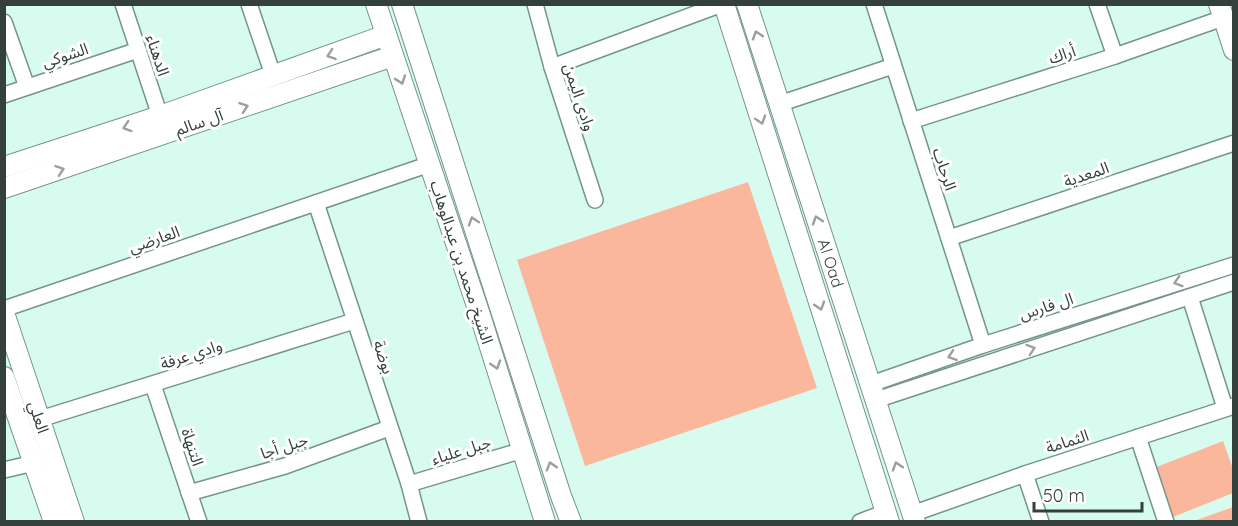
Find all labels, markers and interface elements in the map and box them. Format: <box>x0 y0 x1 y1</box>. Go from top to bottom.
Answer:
one-way arrow <box>752 30 764 41</box>
street label: الدهناء <box>142 32 174 78</box>
street label: الشوكي <box>39 38 92 74</box>
street label: أراك <box>1046 40 1078 68</box>
one-way arrow <box>326 47 337 60</box>
street label: وادى اليمن <box>560 61 600 133</box>
one-way arrow <box>394 74 407 85</box>
one-way arrow <box>239 101 249 114</box>
street label: آل سالم <box>172 104 228 142</box>
one-way arrow <box>754 114 766 125</box>
one-way arrow <box>122 119 133 132</box>
street label: الرحاب <box>929 145 961 193</box>
street label: المعدية <box>1061 157 1111 191</box>
one-way arrow <box>54 164 65 177</box>
street label: الشيخ محمد بن عبدالوهاب <box>423 178 498 347</box>
one-way arrow <box>812 215 824 226</box>
one-way arrow <box>468 216 480 227</box>
street label: العارضي <box>126 221 183 260</box>
street label: Al Oad <box>814 236 848 290</box>
one-way arrow <box>1173 275 1184 288</box>
street label: ال فارس <box>1016 288 1076 325</box>
one-way arrow <box>813 300 825 311</box>
street label: وادي عرفة <box>157 335 225 376</box>
street label: بوضة <box>369 338 399 376</box>
one-way arrow <box>1025 344 1036 356</box>
one-way arrow <box>947 348 958 361</box>
one-way arrow <box>488 359 501 370</box>
street label: العلي <box>22 398 54 437</box>
street label: الثمامة <box>1043 425 1091 457</box>
street label: التنهاة <box>178 426 208 468</box>
street label: جبل أجا <box>258 429 310 463</box>
street label: جبل علياء <box>429 432 493 468</box>
one-way arrow <box>546 461 559 472</box>
one-way arrow <box>892 461 904 472</box>
scale bar <box>1034 475 1142 513</box>
text: 50 m <box>1043 484 1085 507</box>

